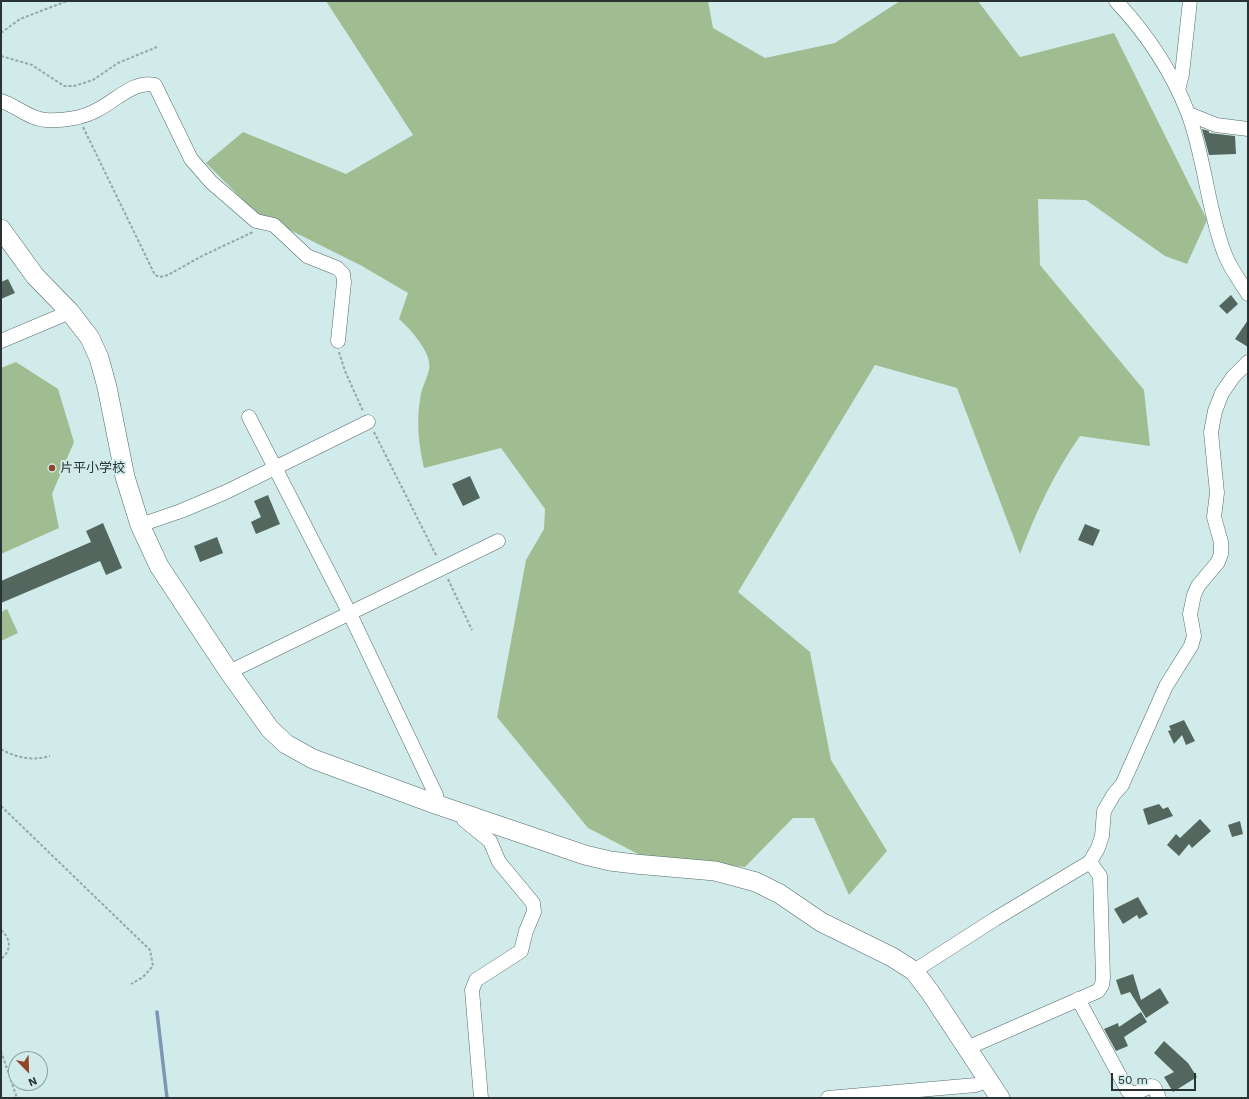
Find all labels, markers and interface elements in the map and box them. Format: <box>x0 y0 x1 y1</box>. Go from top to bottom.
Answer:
place label: 片平小学校 <box>60 460 125 476</box>
marker: 片平小学校 <box>47 463 57 473</box>
north arrow <box>8 1051 48 1091</box>
scale bar <box>1113 1065 1198 1091</box>
text: 50 m <box>1118 1073 1148 1087</box>
text: N <box>26 1074 39 1089</box>

